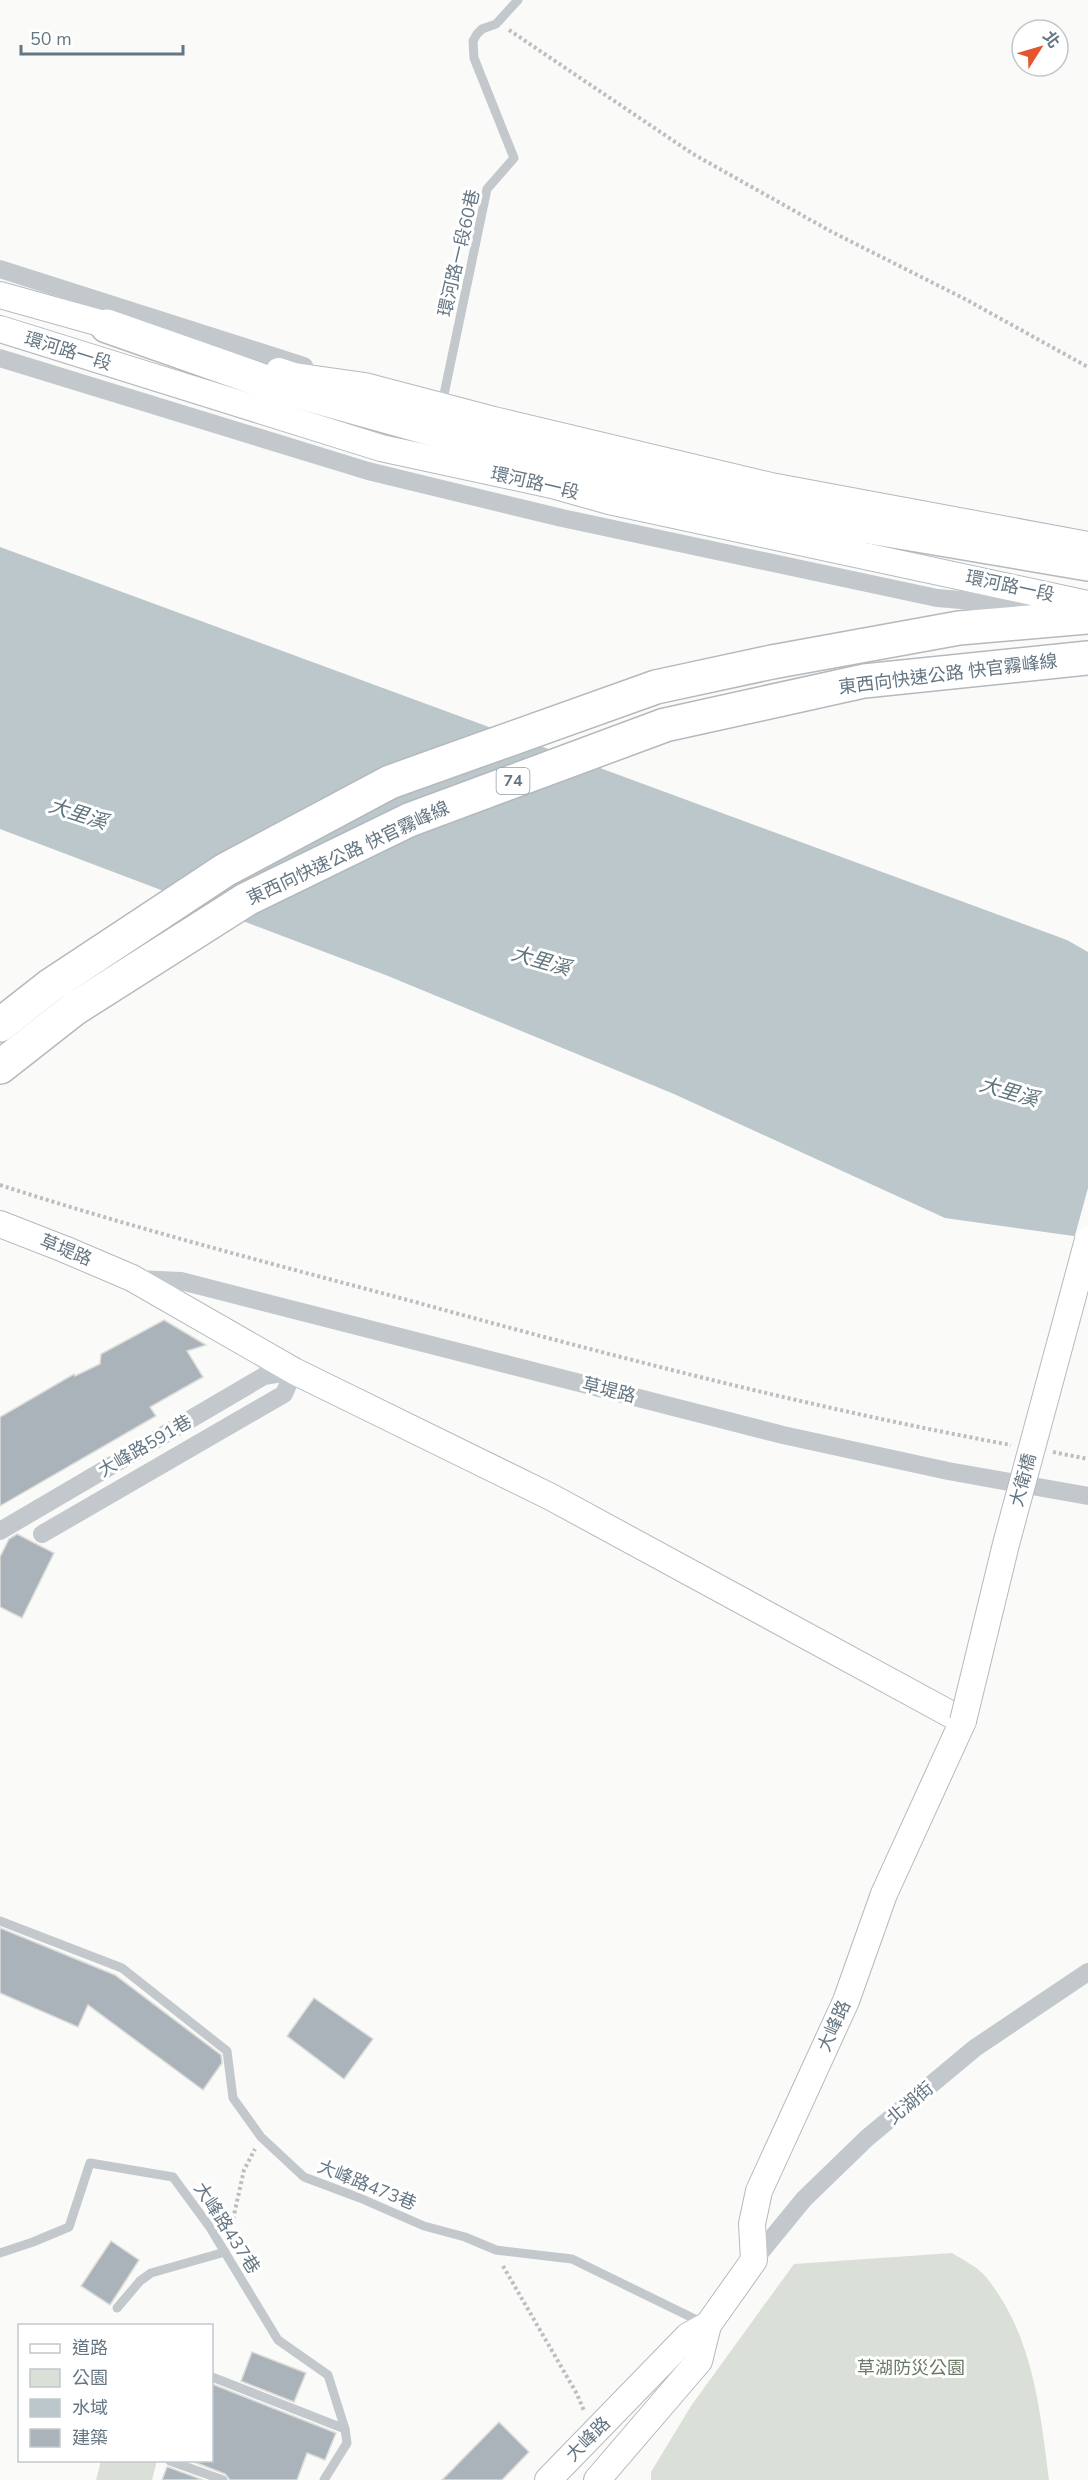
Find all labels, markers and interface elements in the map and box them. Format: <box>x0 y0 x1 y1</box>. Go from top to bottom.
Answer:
scale bar <box>21 18 183 56</box>
north arrow <box>1010 18 1070 78</box>
text: 50 m <box>30 27 72 51</box>
text: 北 <box>1038 27 1065 53</box>
street label: 環河路一段60巷 <box>433 187 485 319</box>
street label: 環河路一段 <box>21 326 115 376</box>
street label: 環河路一段 <box>488 461 582 505</box>
street label: 環河路一段 <box>963 565 1057 607</box>
street label: 東西向快速公路 快官霧峰線 <box>837 649 1059 699</box>
road number: 74 <box>496 768 530 794</box>
water label: 大里溪 <box>45 792 114 837</box>
street label: 東西向快速公路 快官霧峰線 <box>243 796 453 910</box>
water label: 大里溪 <box>508 940 576 983</box>
water label: 大里溪 <box>976 1071 1044 1114</box>
street label: 草堤路 <box>36 1229 96 1271</box>
street label: 草堤路 <box>580 1372 638 1408</box>
street label: 大峰路591巷 <box>94 1410 196 1482</box>
street label: 大衛橋 <box>1004 1451 1042 1509</box>
street label: 大峰路 <box>812 1996 856 2056</box>
street label: 北湖街 <box>882 2076 938 2130</box>
street label: 大峰路473巷 <box>314 2154 420 2216</box>
street label: 大峰路437巷 <box>189 2178 265 2278</box>
legend <box>18 2324 213 2462</box>
text: 道路 <box>72 2336 108 2360</box>
park label: 草湖防災公園 <box>857 2356 965 2380</box>
text: 公園 <box>72 2366 108 2390</box>
text: 水域 <box>72 2396 108 2420</box>
street label: 大峰路 <box>560 2411 616 2467</box>
text: 建築 <box>72 2426 108 2450</box>

